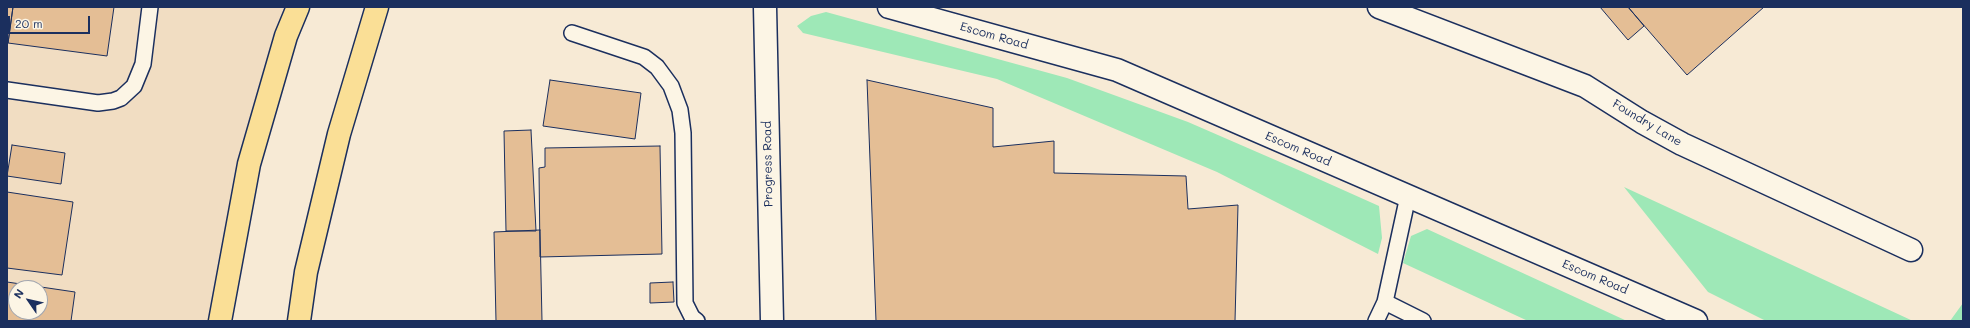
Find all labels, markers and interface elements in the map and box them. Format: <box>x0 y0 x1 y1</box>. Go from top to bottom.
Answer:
scale bar <box>10 8 92 34</box>
text: 20 m <box>15 15 43 31</box>
street label: Escom Road <box>958 19 1030 53</box>
street label: Foundry Lane <box>1610 97 1684 149</box>
street label: Progress Road <box>760 121 776 207</box>
street label: Escom Road <box>1263 129 1333 169</box>
street label: Escom Road <box>1560 257 1630 297</box>
north arrow <box>8 280 48 320</box>
text: N <box>10 286 27 301</box>

